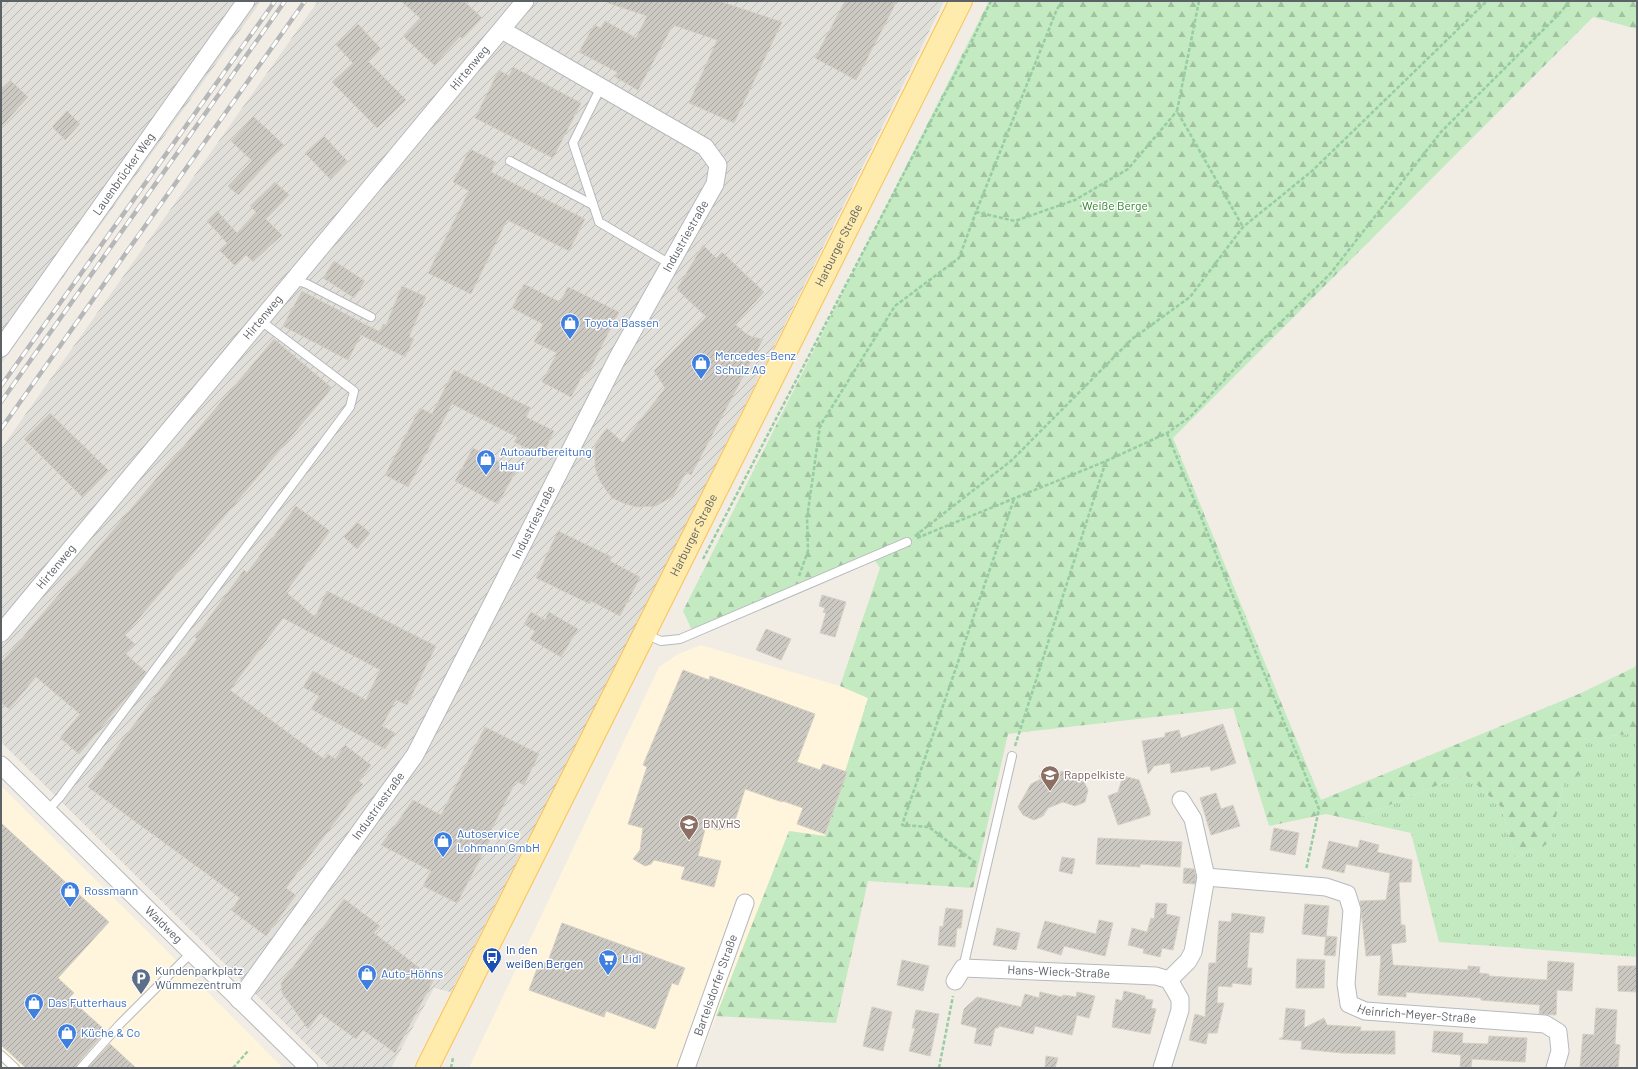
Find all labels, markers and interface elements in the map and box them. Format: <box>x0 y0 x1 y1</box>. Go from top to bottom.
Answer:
street label: Hirtenweg <box>446 42 491 92</box>
street label: Lauenbrücker Weg <box>89 129 157 217</box>
street label: Industriestraße <box>659 197 711 274</box>
park label: Weiße Berge <box>1082 198 1148 212</box>
street label: Harburger Straße <box>811 201 864 288</box>
street label: Hirtenweg <box>239 292 284 342</box>
shop icon: Toyota Bassen <box>559 312 581 340</box>
place label: Toyota Bassen <box>584 315 659 329</box>
place label: Mercedes-Benz Schulz AG <box>715 348 796 376</box>
shop icon: Mercedes-Benz Schulz AG <box>690 352 712 380</box>
place label: Autoaufbereitung Hauf <box>500 444 592 472</box>
shop icon: Autoaufbereitung Hauf <box>475 448 497 476</box>
street label: Industriestraße <box>508 483 557 561</box>
street label: Harburger Straße <box>666 491 719 578</box>
street label: Hirtenweg <box>33 541 78 591</box>
school or university icon: Rappelkiste <box>1039 764 1061 792</box>
place label: Rappelkiste <box>1064 767 1125 781</box>
street label: Industriestraße <box>349 769 407 842</box>
school or university icon: BNVHS <box>678 813 700 841</box>
place label: BNVHS <box>703 816 741 830</box>
place label: Autoservice Lohmann GmbH <box>457 826 540 854</box>
shop icon: Autoservice Lohmann GmbH <box>432 830 454 858</box>
shop icon: Rossmann <box>59 880 81 908</box>
place label: Rossmann <box>84 883 138 897</box>
street label: Waldweg <box>143 903 186 946</box>
street label: Bartelsdorfer Straße <box>690 932 739 1037</box>
place label: In den weißen Bergen <box>506 942 583 970</box>
bus stop icon: In den weißen Bergen <box>481 946 503 974</box>
supermarket icon: Lidl <box>597 948 619 976</box>
place label: Lidl <box>622 951 641 965</box>
street label: Hans-Wieck-Straße <box>1007 962 1110 980</box>
place label: Kundenparkplatz Wümmezentrum <box>155 963 243 991</box>
shop icon: Auto-Höhns <box>356 963 378 991</box>
place label: Auto-Höhns <box>381 966 443 980</box>
parking icon: Kundenparkplatz Wümmezentrum <box>130 967 152 995</box>
shop icon: Das Futterhaus <box>23 992 45 1020</box>
place label: Das Futterhaus <box>48 995 127 1009</box>
street label: Heinrich-Meyer-Straße <box>1355 1001 1477 1025</box>
shop icon: Küche & Co <box>56 1022 78 1050</box>
place label: Küche & Co <box>81 1025 140 1039</box>

